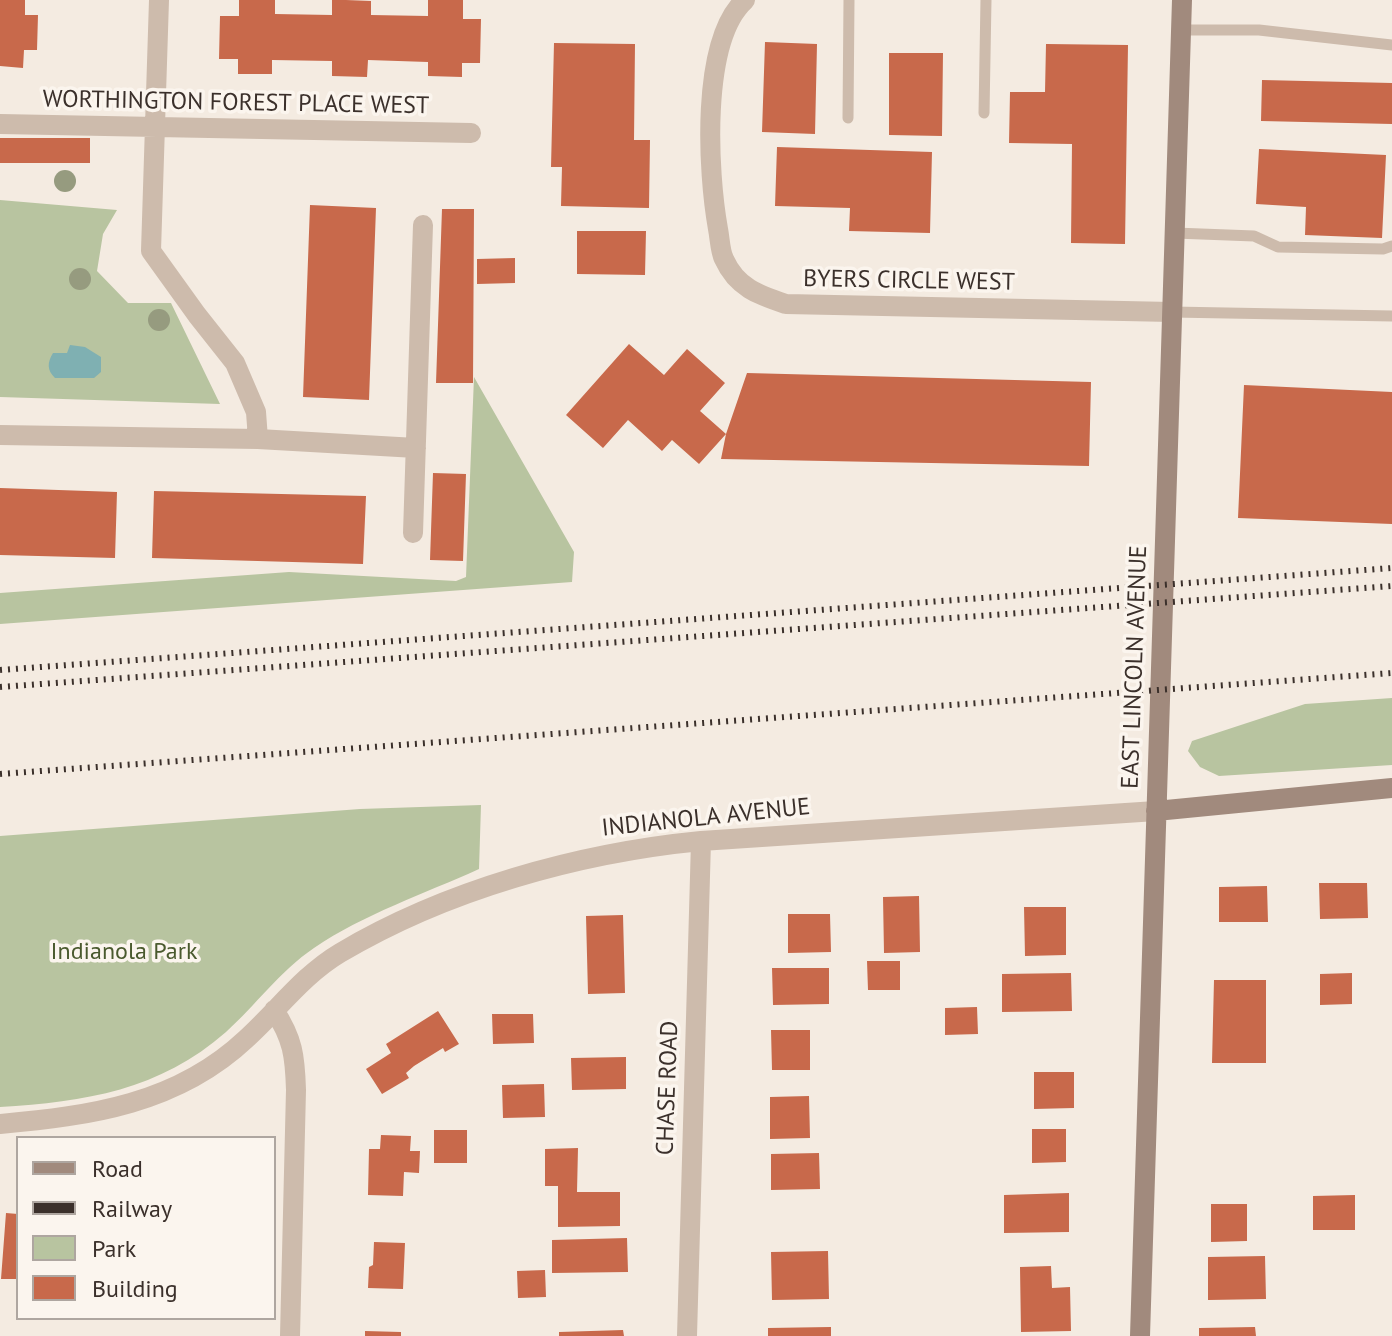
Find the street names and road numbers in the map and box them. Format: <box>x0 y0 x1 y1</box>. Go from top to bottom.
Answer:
street label: WORTHINGTON FOREST PLACE WEST <box>42 85 430 121</box>
street label: BYERS CIRCLE WEST <box>803 265 1015 297</box>
street label: EAST LINCOLN AVENUE <box>1116 545 1154 789</box>
street label: INDIANOLA AVENUE <box>600 793 812 843</box>
street label: CHASE ROAD <box>651 1020 685 1156</box>

